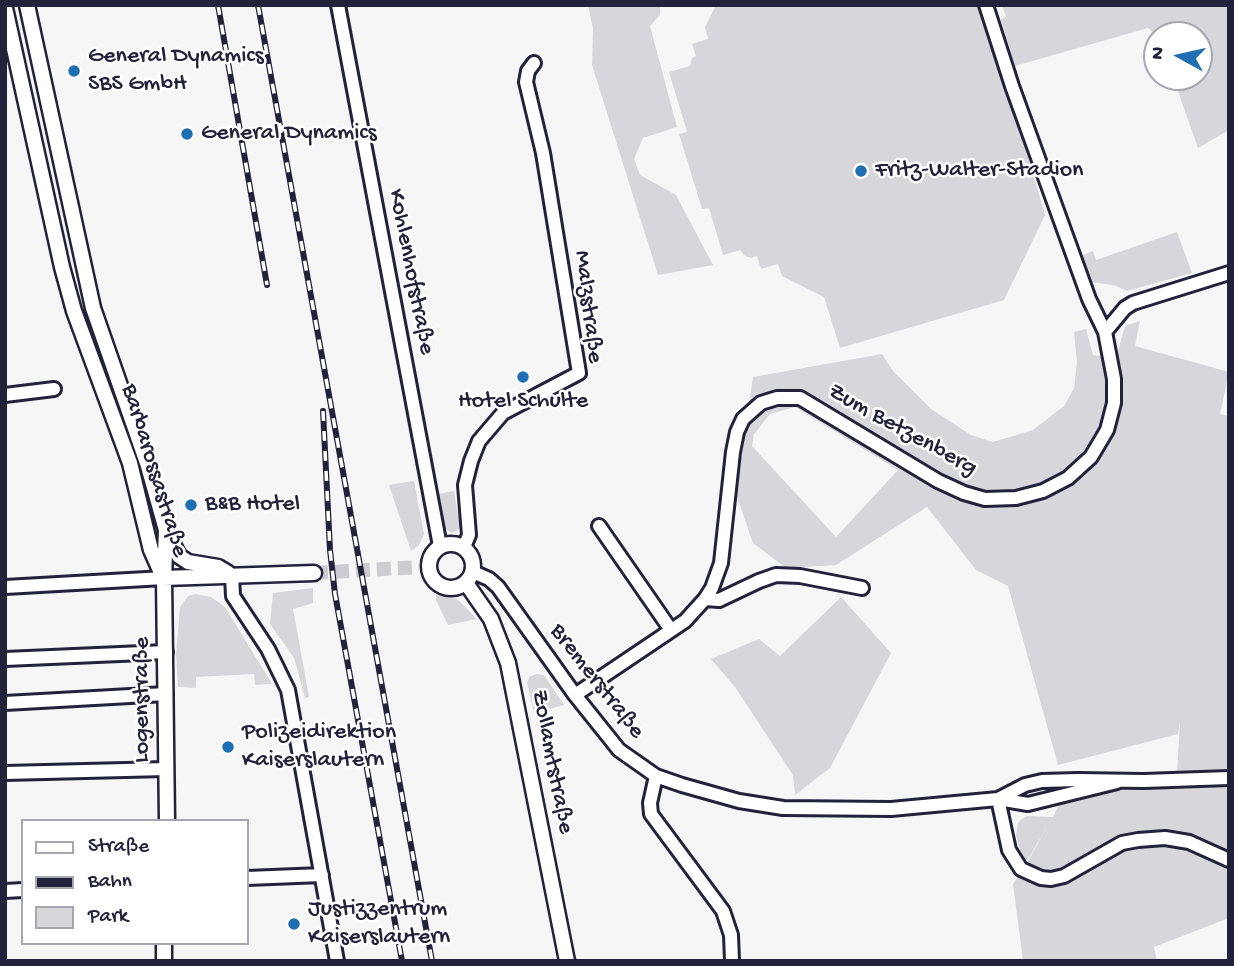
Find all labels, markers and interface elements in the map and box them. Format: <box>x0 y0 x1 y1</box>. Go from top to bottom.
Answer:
north arrow <box>1143 21 1213 91</box>
place label: General Dynamics SBS GmbH <box>88 43 264 99</box>
text: N <box>1146 46 1171 61</box>
marker: General Dynamics SBS GmbH <box>66 63 82 79</box>
place label: General Dynamics <box>201 120 377 148</box>
marker: General Dynamics <box>179 126 195 142</box>
place label: Fritz-Walter-Stadion <box>875 157 1084 185</box>
marker: Fritz-Walter-Stadion <box>853 163 869 179</box>
street label: Kohlenhofstraße <box>380 187 440 357</box>
street label: Malzstraße <box>566 249 608 365</box>
marker: Hotel Schulte <box>515 369 531 385</box>
street label: Zum Betzenberg <box>823 378 981 484</box>
street label: Barbarossastraße <box>113 381 193 561</box>
place label: Hotel Schulte <box>458 388 588 416</box>
place label: B&B Hotel <box>205 491 300 519</box>
marker: B&B Hotel <box>183 497 199 513</box>
street label: Bremerstraße <box>542 619 650 745</box>
street label: Logenstraße <box>129 637 157 763</box>
street label: Zollamtstraße <box>523 688 579 836</box>
place label: Polizeidirektion Kaiserslautern <box>242 719 396 775</box>
marker: Polizeidirektion Kaiserslautern <box>220 739 236 755</box>
legend <box>21 819 248 945</box>
text: Straße <box>88 835 149 860</box>
text: Bahn <box>88 870 132 895</box>
place label: Justizzentrum Kaiserslautern <box>308 896 450 952</box>
text: Park <box>88 905 128 930</box>
marker: Justizzentrum Kaiserslautern <box>286 916 302 932</box>

